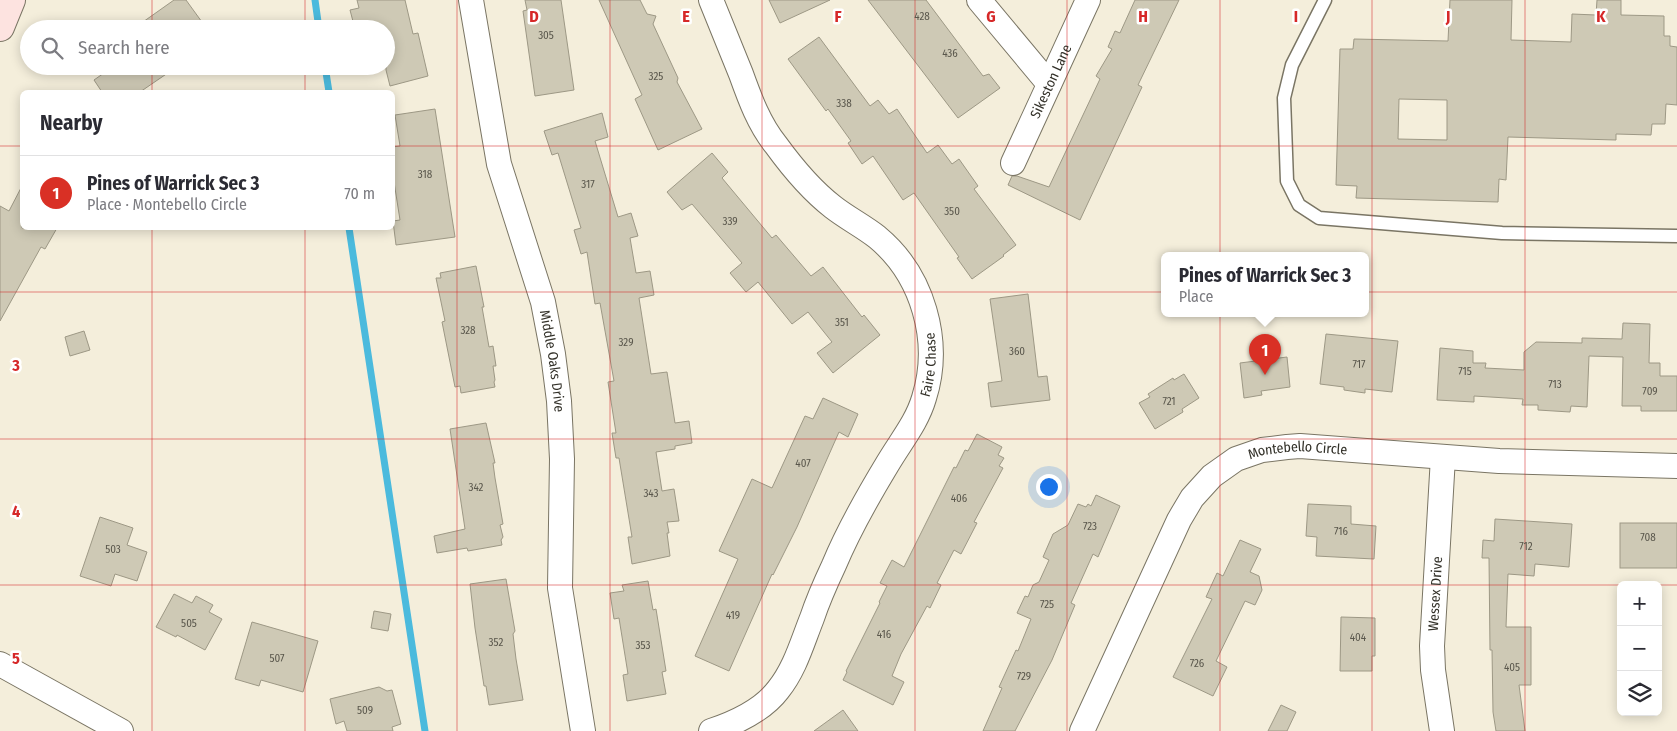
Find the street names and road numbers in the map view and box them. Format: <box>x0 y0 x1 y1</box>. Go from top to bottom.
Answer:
street label: Sikeston Lane <box>1026 41 1075 121</box>
street label: Middle Oaks Drive <box>536 308 568 413</box>
street label: Faire Chase <box>916 332 939 399</box>
street label: Montebello Circle <box>1246 437 1348 463</box>
street label: Wessex Drive <box>1424 556 1446 632</box>

